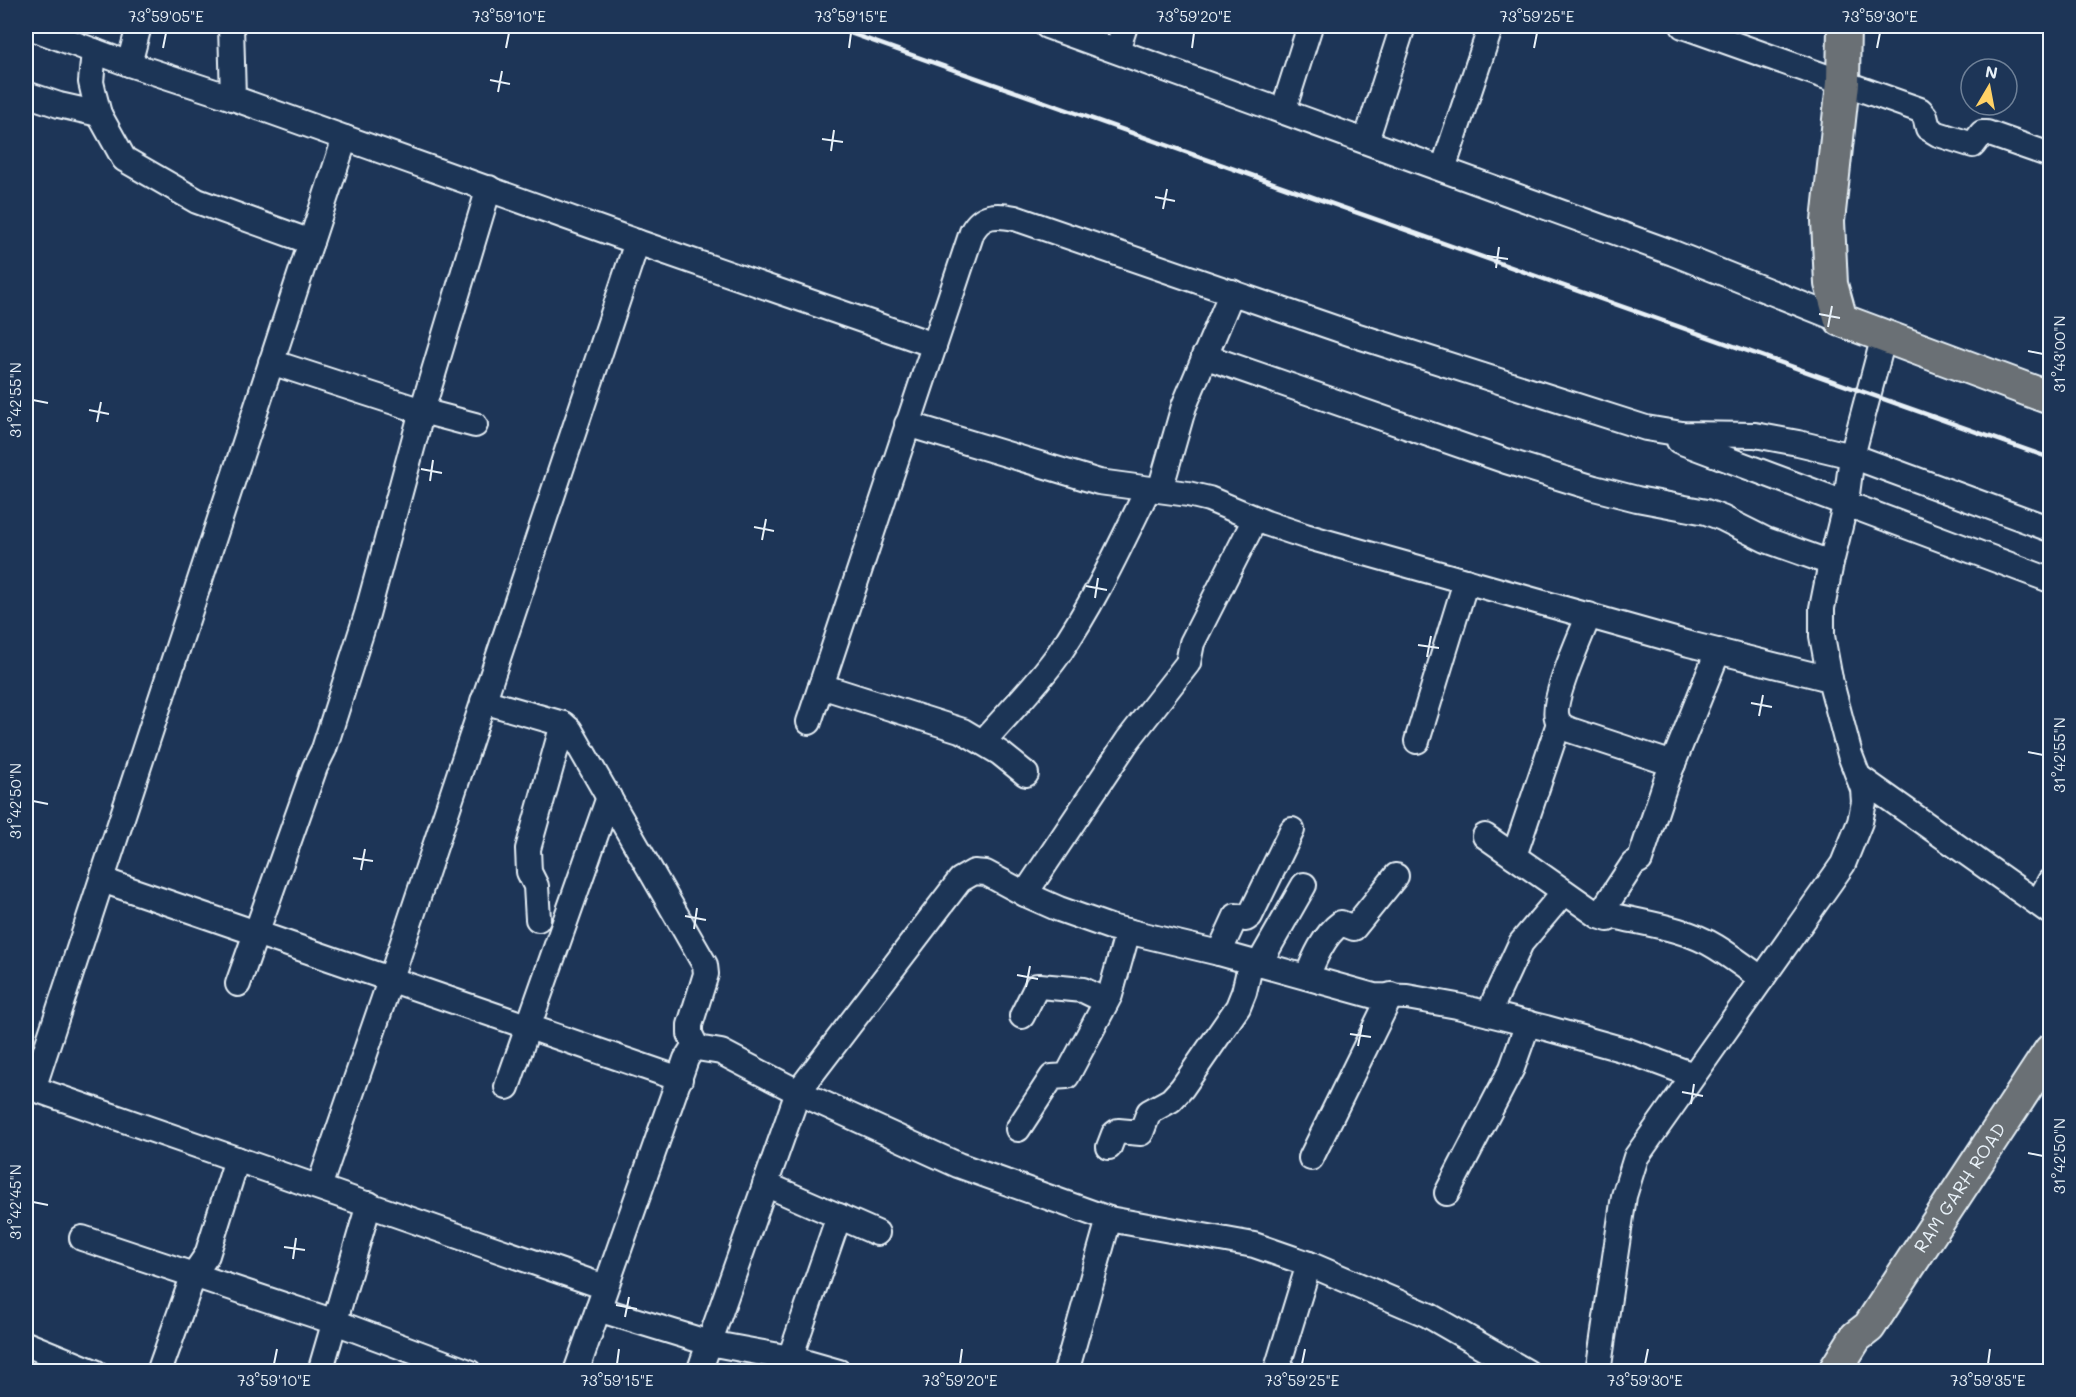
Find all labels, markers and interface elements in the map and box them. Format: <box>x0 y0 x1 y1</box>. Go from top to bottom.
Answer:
text: 73°59'05"E <box>128 6 204 26</box>
text: 73°59'10"E <box>472 6 546 26</box>
text: 73°59'15"E <box>814 6 888 26</box>
text: 73°59'20"E <box>1156 6 1232 26</box>
text: 73°59'25"E <box>1500 6 1575 26</box>
text: 73°59'30"E <box>1842 6 1918 26</box>
north arrow <box>1959 57 2019 117</box>
text: N <box>1984 60 2000 83</box>
text: 31°43'00"N <box>2049 315 2069 393</box>
text: 31°42'55"N <box>5 362 25 438</box>
text: 31°42'55"N <box>2049 717 2069 793</box>
text: 31°42'50"N <box>5 763 25 839</box>
street label: RAM GARH ROAD <box>1908 1118 2011 1257</box>
text: 31°42'50"N <box>2049 1118 2069 1194</box>
text: 31°42'45"N <box>5 1164 25 1240</box>
text: 73°59'10"E <box>237 1370 311 1390</box>
text: 73°59'15"E <box>580 1370 654 1390</box>
text: 73°59'20"E <box>922 1370 998 1390</box>
text: 73°59'25"E <box>1265 1370 1340 1390</box>
text: 73°59'30"E <box>1607 1370 1683 1390</box>
text: 73°59'35"E <box>1950 1370 2026 1390</box>

